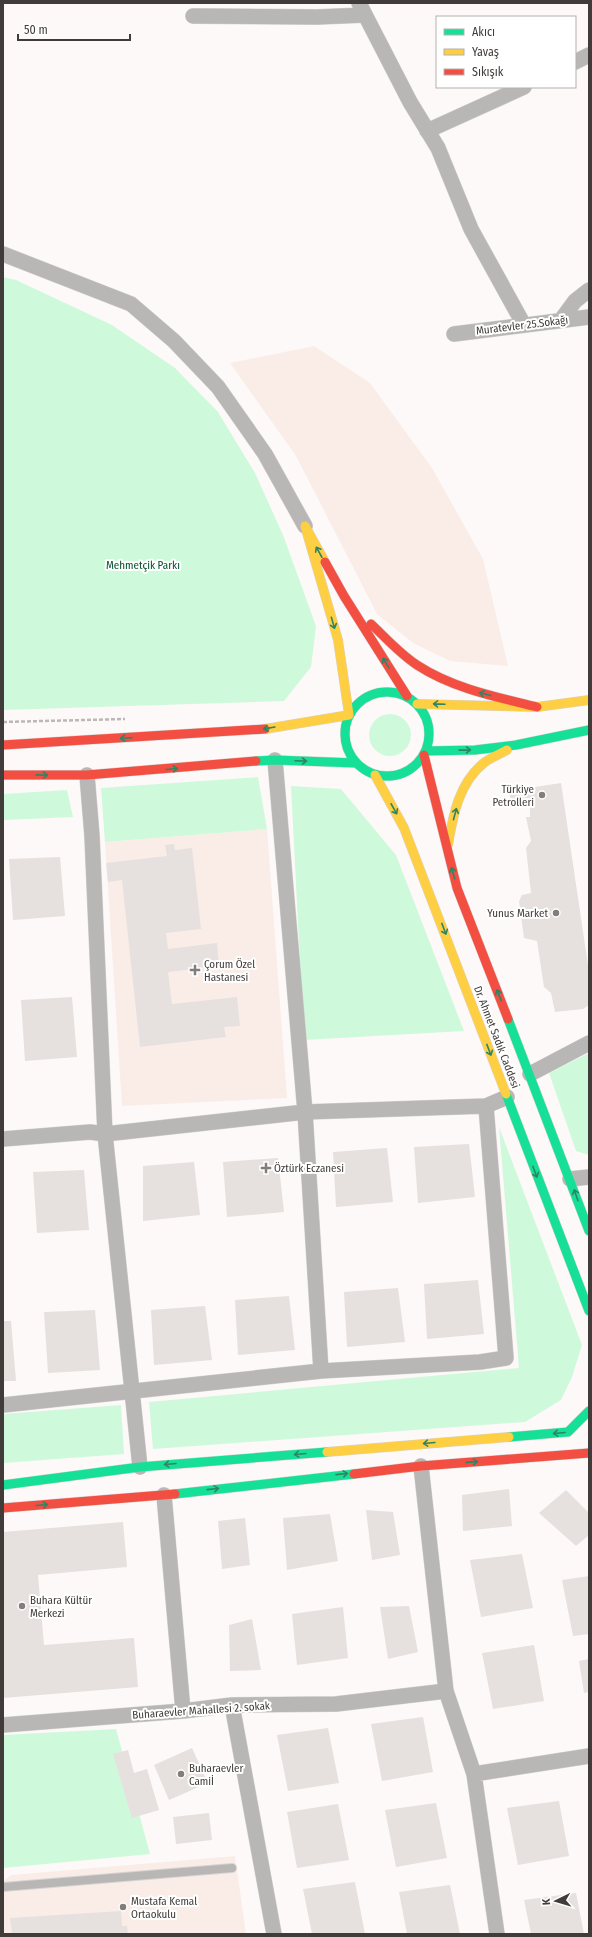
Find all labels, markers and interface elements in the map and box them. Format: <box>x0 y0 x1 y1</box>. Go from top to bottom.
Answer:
scale bar <box>18 16 130 42</box>
legend <box>436 16 576 88</box>
text: 50 m <box>24 23 48 37</box>
text: Akıcı <box>472 25 495 39</box>
text: Yavaş <box>472 45 499 59</box>
text: Sıkışık <box>472 65 504 79</box>
street label: Muratevler 25.Sokağı <box>475 313 569 338</box>
one-way arrow <box>315 546 323 558</box>
park label: Mehmetçik Parkı <box>106 559 180 572</box>
one-way arrow <box>330 616 337 629</box>
one-way arrow <box>382 658 390 669</box>
one-way arrow <box>479 690 492 697</box>
one-way arrow <box>433 701 446 708</box>
one-way arrow <box>263 725 276 733</box>
one-way arrow <box>120 735 133 742</box>
one-way arrow <box>458 746 471 754</box>
one-way arrow <box>294 757 307 765</box>
one-way arrow <box>165 765 178 772</box>
one-way arrow <box>35 771 48 779</box>
place label: Türkiye Petrolleri <box>492 783 534 809</box>
marker: Türkiye Petrolleri <box>537 790 547 800</box>
one-way arrow <box>390 803 398 815</box>
one-way arrow <box>452 807 459 820</box>
one-way arrow <box>449 867 456 880</box>
place label: Yunus Market <box>487 907 548 920</box>
marker: Yunus Market <box>551 908 561 918</box>
one-way arrow <box>440 922 448 934</box>
place label: Çorum Özel Hastanesi <box>204 958 255 984</box>
marker: Çorum Özel Hastanesi <box>189 964 201 976</box>
street label: Dr. Ahmet Sadık Caddesi <box>471 984 522 1090</box>
one-way arrow <box>494 989 502 1001</box>
one-way arrow <box>486 1044 494 1056</box>
place label: Öztürk Eczanesi <box>274 1162 344 1175</box>
marker: Öztürk Eczanesi <box>261 1163 271 1173</box>
one-way arrow <box>532 1165 540 1177</box>
one-way arrow <box>572 1188 579 1201</box>
one-way arrow <box>553 1429 566 1436</box>
one-way arrow <box>423 1440 436 1447</box>
one-way arrow <box>294 1450 307 1457</box>
one-way arrow <box>465 1458 478 1465</box>
one-way arrow <box>164 1461 177 1468</box>
one-way arrow <box>335 1471 348 1478</box>
one-way arrow <box>206 1485 219 1493</box>
one-way arrow <box>35 1501 48 1508</box>
place label: Buhara Kültür Merkezi <box>30 1594 92 1620</box>
marker: Buhara Kültür Merkezi <box>17 1601 27 1611</box>
street label: Buharaevler Mahallesi 2. sokak <box>132 1699 271 1722</box>
place label: Buharaevler Camiİ <box>189 1762 243 1788</box>
marker: Buharaevler Camiİ <box>176 1769 186 1779</box>
north arrow <box>536 1881 576 1921</box>
place label: Mustafa Kemal Ortaokulu <box>131 1895 197 1921</box>
text: K <box>540 1897 553 1906</box>
marker: Mustafa Kemal Ortaokulu <box>118 1902 128 1912</box>

